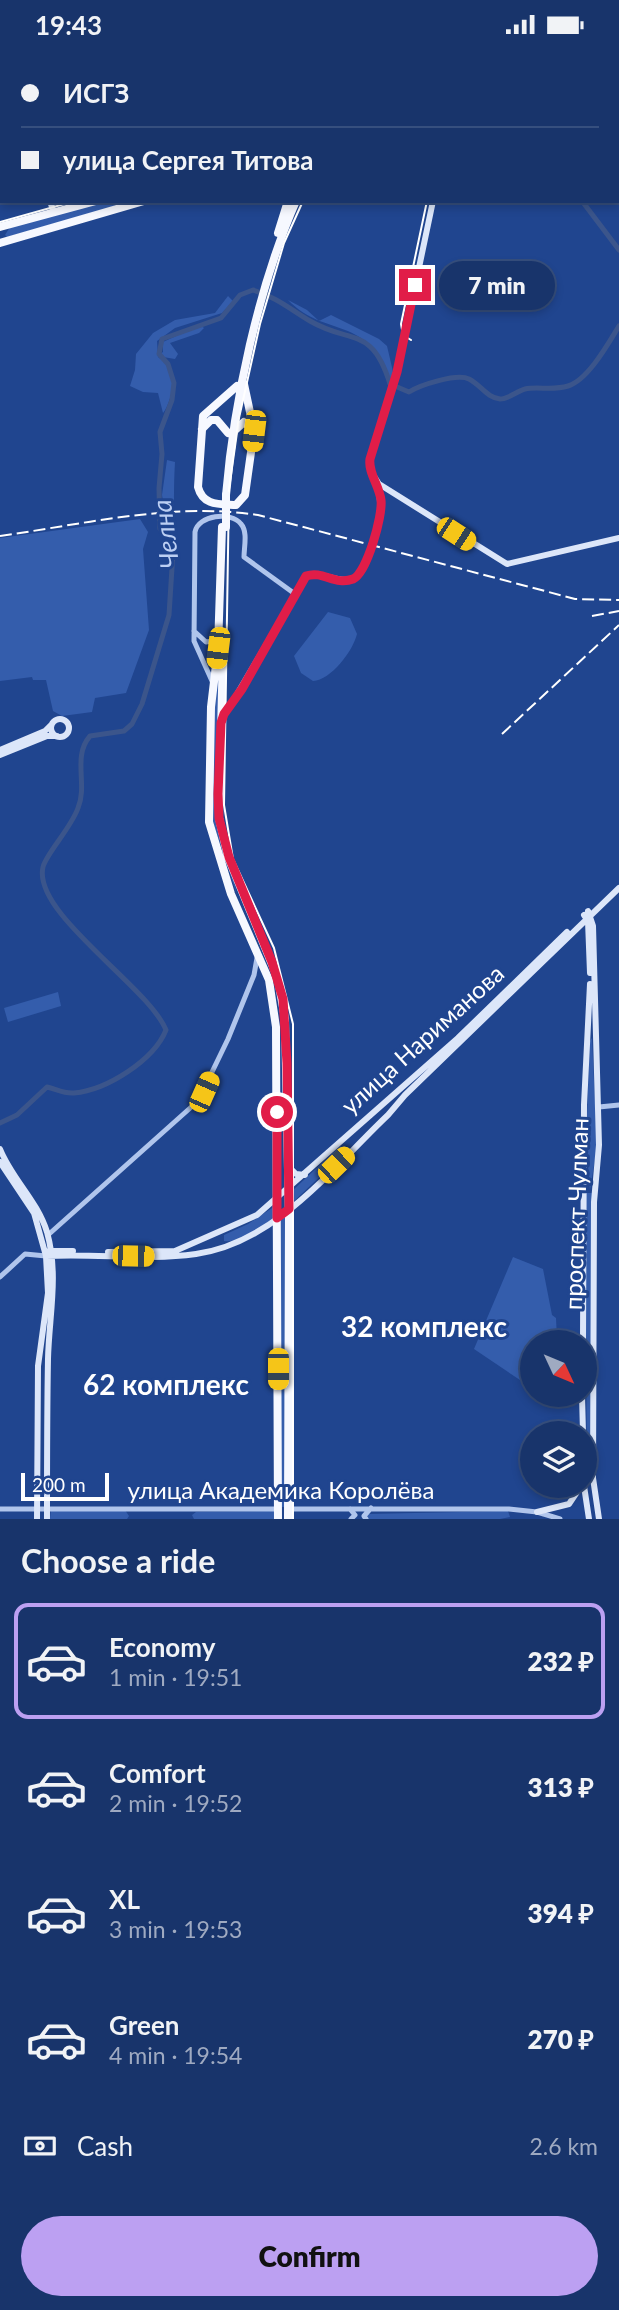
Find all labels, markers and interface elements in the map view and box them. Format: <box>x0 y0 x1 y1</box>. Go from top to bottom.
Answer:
text: 19:43 <box>35 9 102 41</box>
text: ИСГЗ <box>63 77 129 109</box>
text: улица Сергея Титова <box>63 144 313 176</box>
callout: 7 min <box>440 261 555 309</box>
route end <box>399 269 431 301</box>
text: 7 min <box>468 271 526 299</box>
car <box>242 409 267 453</box>
water label: Челна <box>145 498 185 570</box>
car <box>433 514 480 554</box>
car <box>206 626 231 670</box>
street label: улица Нариманова <box>335 958 509 1119</box>
car <box>186 1069 223 1115</box>
route start <box>261 1096 293 1128</box>
street label: проспект Чулман <box>558 1117 593 1310</box>
car <box>314 1143 359 1187</box>
car <box>112 1245 155 1267</box>
district label: 32 комплекс <box>341 1309 507 1343</box>
north arrow <box>520 1330 597 1407</box>
map controls <box>520 1330 597 1498</box>
car <box>268 1348 289 1390</box>
district label: 62 комплекс <box>83 1367 249 1401</box>
button: layers <box>520 1421 597 1498</box>
scale bar <box>21 1470 108 1502</box>
text: 200 m <box>32 1473 86 1496</box>
street label: улица Академика Королёва <box>128 1475 434 1504</box>
text: Choose a ride <box>21 1541 215 1580</box>
icon: car <box>25 1630 88 1693</box>
text: Economy <box>109 1631 215 1663</box>
text: 232 ₽ <box>528 1645 594 1677</box>
text: 1 min · 19:51 <box>109 1663 242 1691</box>
icon: car <box>25 1756 88 1819</box>
text: Comfort <box>109 1757 206 1789</box>
text: 313 ₽ <box>528 1771 594 1803</box>
text: 2 min · 19:52 <box>109 1789 242 1817</box>
icon: car <box>25 1882 88 1945</box>
text: XL <box>109 1883 140 1915</box>
text: 394 ₽ <box>528 1897 594 1929</box>
text: 3 min · 19:53 <box>109 1915 242 1943</box>
icon: car <box>25 2008 88 2071</box>
text: Green <box>109 2009 179 2041</box>
text: 270 ₽ <box>528 2023 594 2055</box>
text: 4 min · 19:54 <box>109 2041 242 2069</box>
icon: cash <box>21 2127 59 2165</box>
text: Cash <box>77 2130 133 2162</box>
text: 2.6 km <box>529 2132 598 2160</box>
button: Confirm <box>21 2216 598 2296</box>

